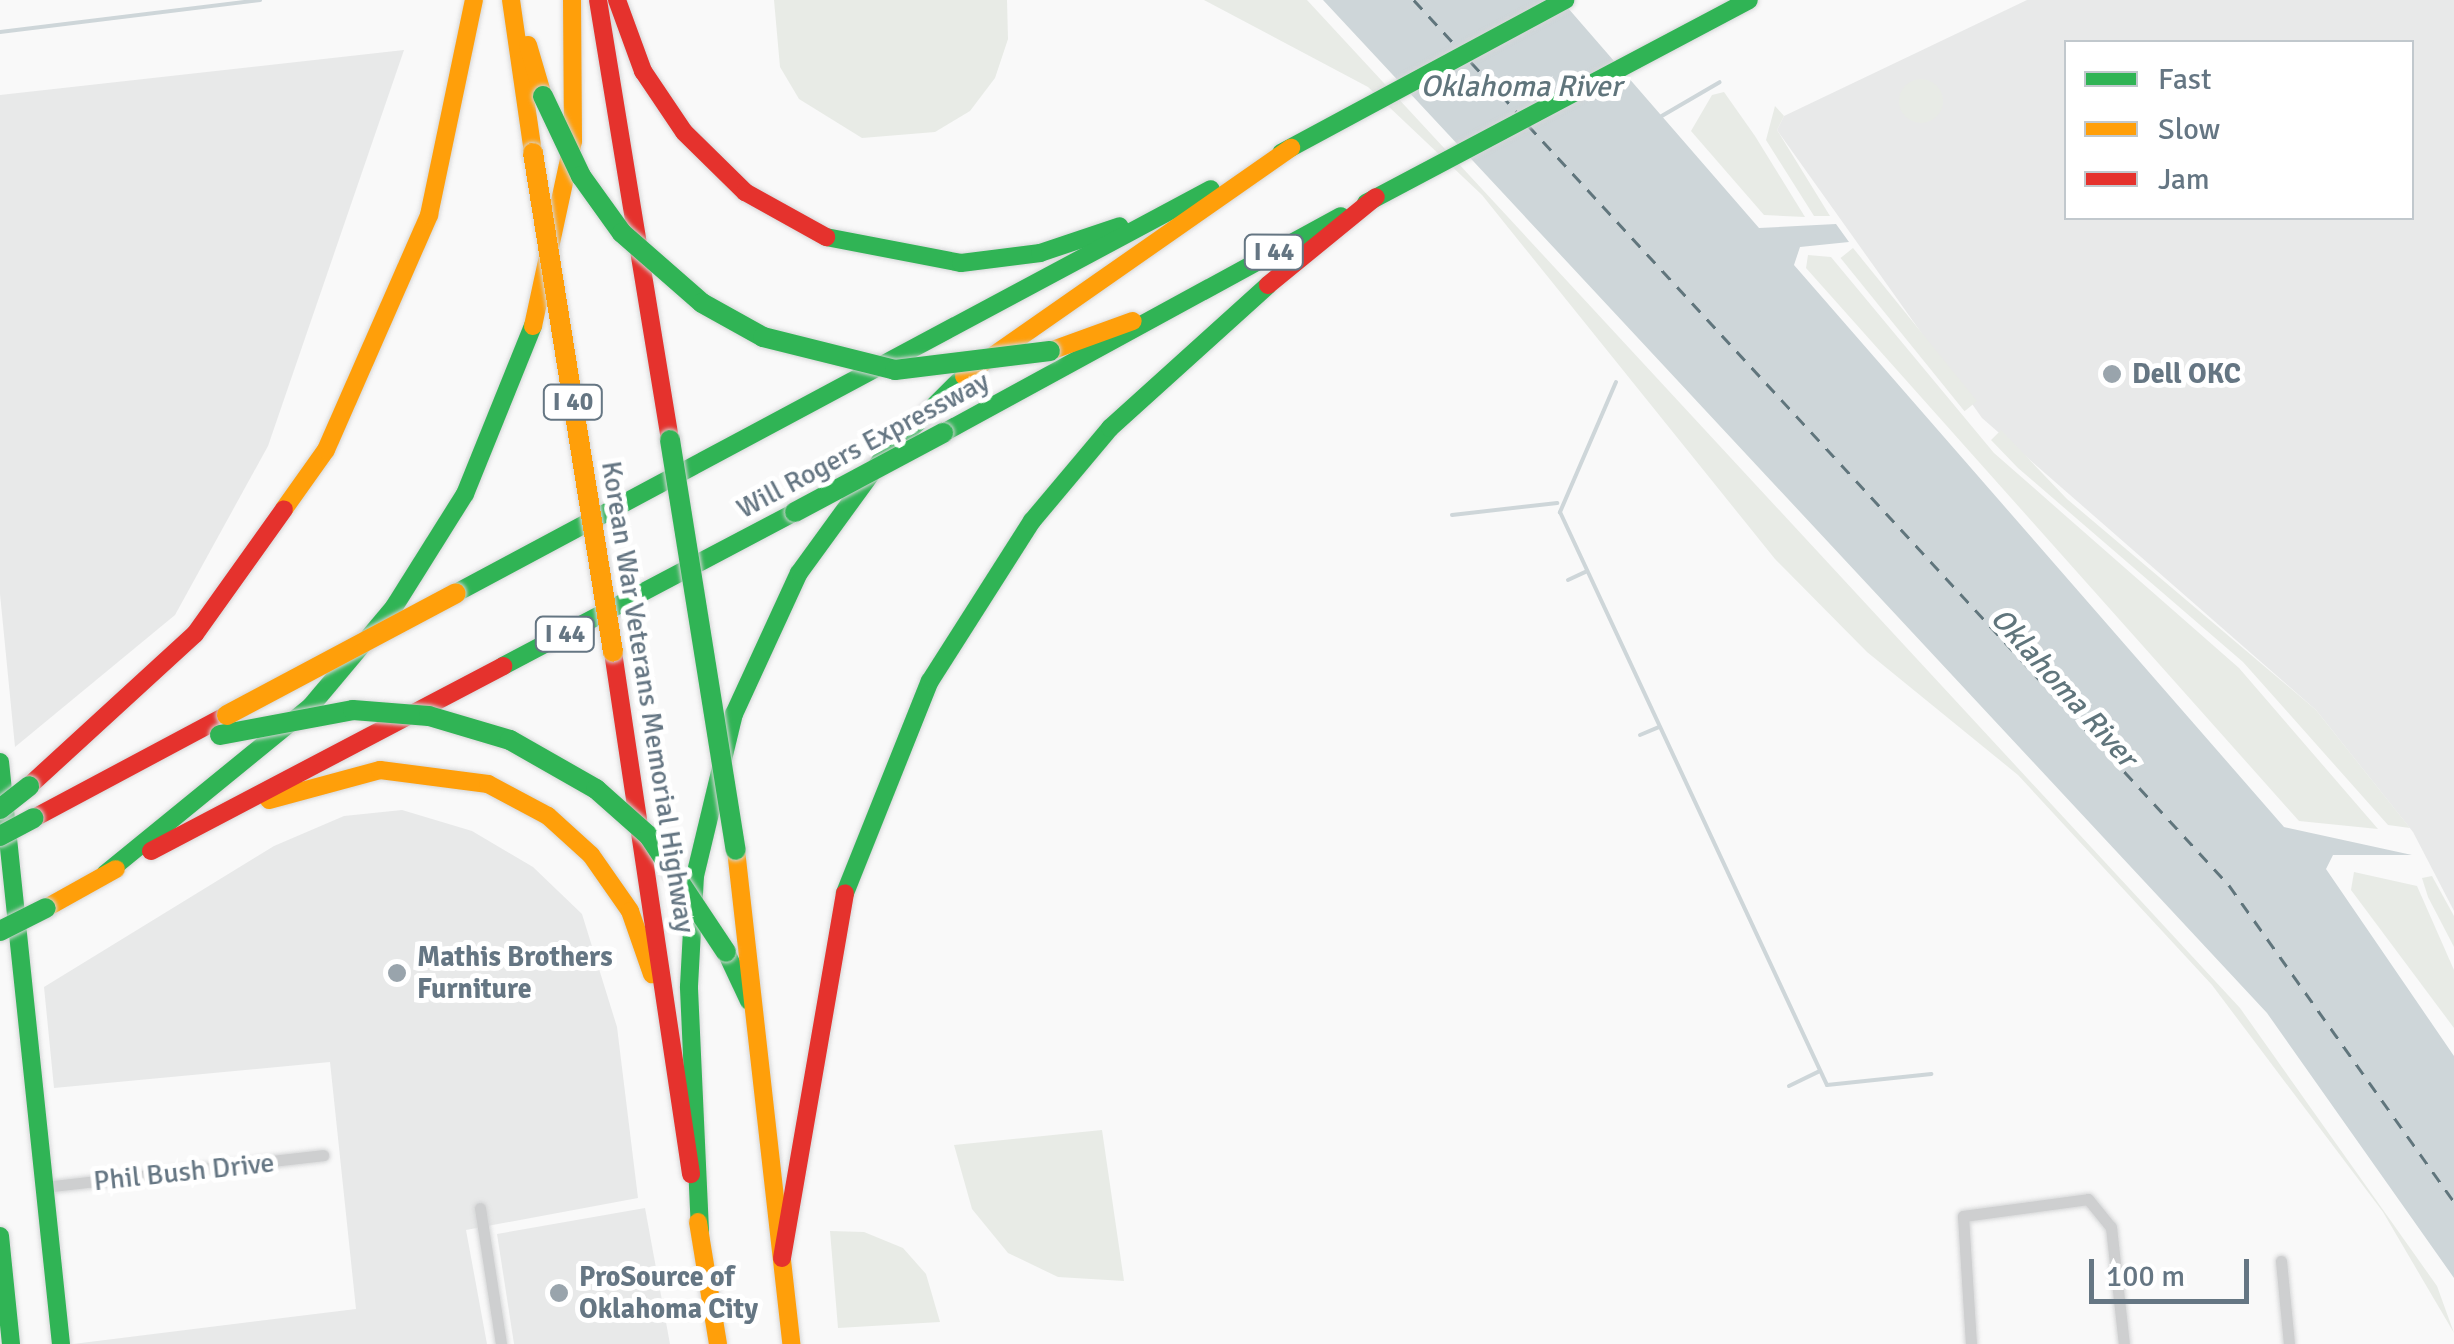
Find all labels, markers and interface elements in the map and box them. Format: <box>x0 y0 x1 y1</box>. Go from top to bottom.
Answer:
legend <box>2064 40 2414 220</box>
text: Fast <box>2158 61 2211 98</box>
water label: Oklahoma River <box>1420 69 1622 105</box>
text: Slow <box>2158 111 2220 148</box>
text: Jam <box>2158 161 2210 198</box>
road number: I 44 <box>1242 232 1306 272</box>
place label: Dell OKC <box>2132 357 2241 391</box>
marker: Dell OKC <box>2101 363 2123 385</box>
street label: Will Rogers Expressway <box>731 364 995 526</box>
road number: I 40 <box>540 382 606 422</box>
street label: Korean War Veterans Memorial Highway <box>594 459 702 935</box>
water label: Oklahoma River <box>1982 601 2144 775</box>
road number: I 44 <box>532 614 598 654</box>
place label: Mathis Brothers Furniture <box>417 940 613 1006</box>
marker: Mathis Brothers Furniture <box>386 962 408 984</box>
street label: Phil Bush Drive <box>92 1146 276 1198</box>
scale bar <box>2094 1239 2254 1301</box>
text: 100 m <box>2106 1258 2185 1295</box>
place label: ProSource of Oklahoma City <box>579 1260 758 1326</box>
marker: ProSource of Oklahoma City <box>548 1282 570 1304</box>

